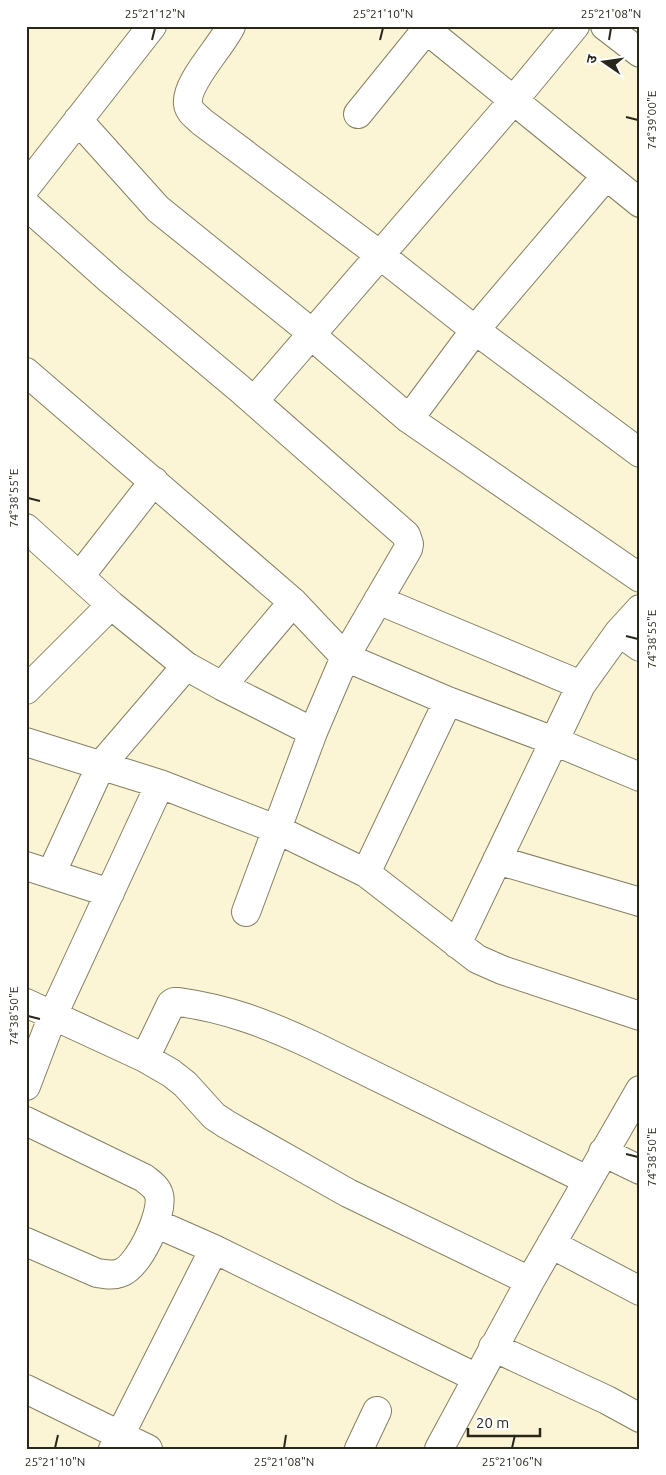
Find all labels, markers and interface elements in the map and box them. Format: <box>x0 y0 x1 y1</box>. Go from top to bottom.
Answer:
text: 25°21'12"N <box>125 7 185 20</box>
text: 25°21'10"N <box>353 7 413 20</box>
text: 25°21'08"N <box>581 7 641 20</box>
north arrow <box>578 38 628 88</box>
text: उ <box>583 53 600 65</box>
text: 74°39'00"E <box>645 90 658 149</box>
text: 74°38'55"E <box>7 468 20 527</box>
text: 74°38'55"E <box>645 609 658 668</box>
text: 74°38'50"E <box>7 986 20 1045</box>
text: 74°38'50"E <box>645 1127 658 1186</box>
scale bar <box>468 1405 541 1437</box>
text: 20 m <box>476 1414 509 1431</box>
text: 25°21'10"N <box>25 1455 85 1468</box>
text: 25°21'08"N <box>254 1455 314 1468</box>
text: 25°21'06"N <box>482 1455 542 1468</box>

